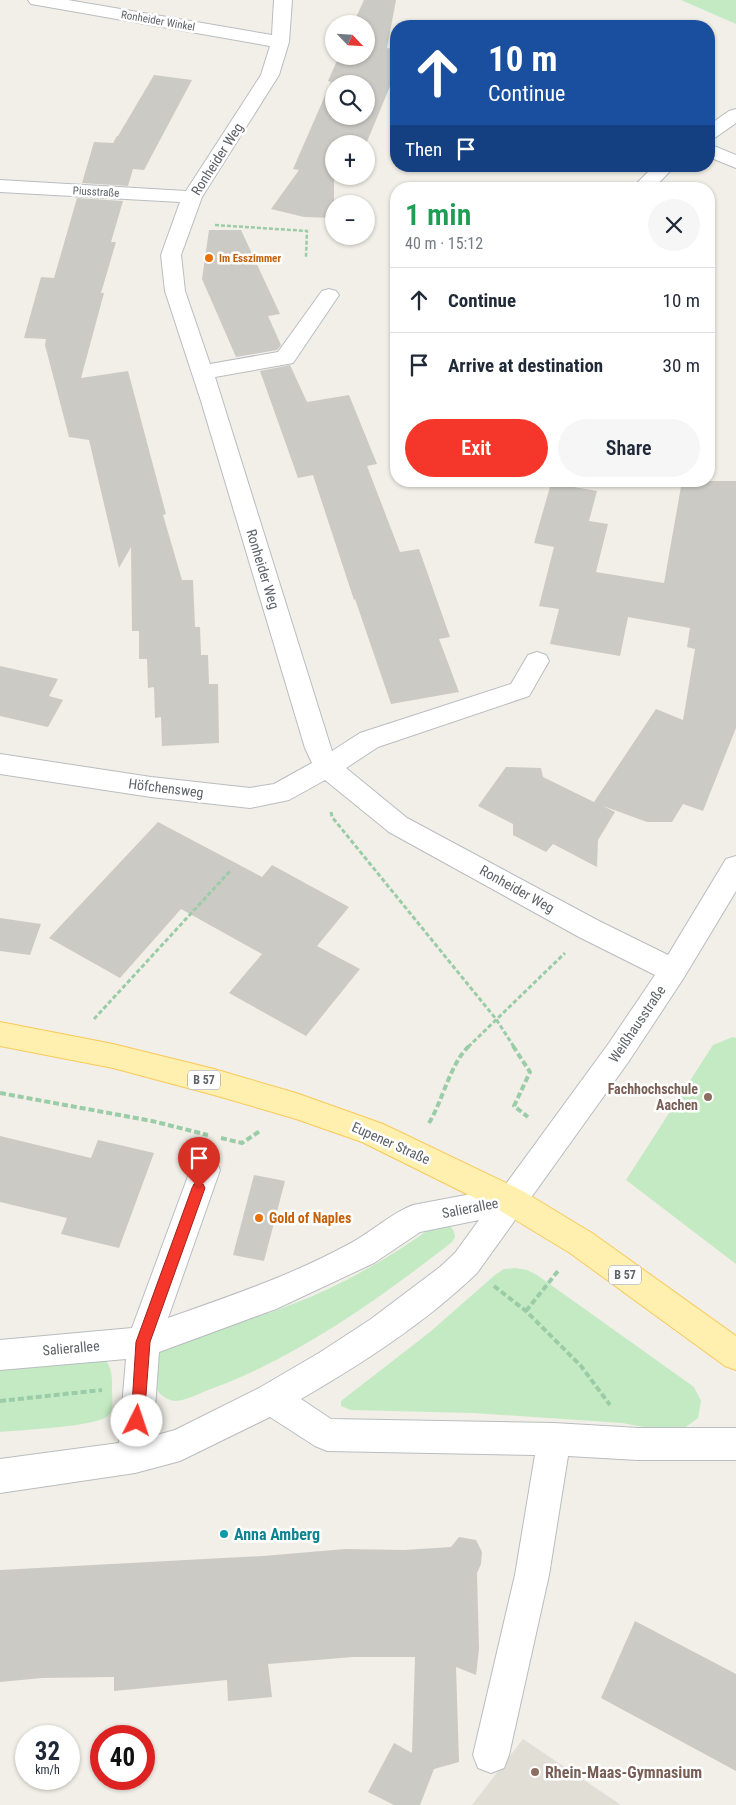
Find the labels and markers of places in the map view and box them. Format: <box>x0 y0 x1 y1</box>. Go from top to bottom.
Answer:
marker: Im Esszimmer <box>203 252 215 264</box>
place label: Im Esszimmer <box>219 252 281 265</box>
place label: Fachhochschule Aachen <box>608 1081 698 1113</box>
marker: Fachhochschule Aachen <box>702 1091 714 1103</box>
pin <box>178 1137 220 1188</box>
place label: Gold of Naples <box>269 1210 351 1226</box>
marker: Gold of Naples <box>253 1212 265 1224</box>
place label: Anna Amberg <box>234 1525 320 1544</box>
marker: Anna Amberg <box>218 1528 230 1540</box>
place label: Rhein-Maas-Gymnasium <box>545 1763 702 1782</box>
marker: Rhein-Maas-Gymnasium <box>529 1766 541 1778</box>

